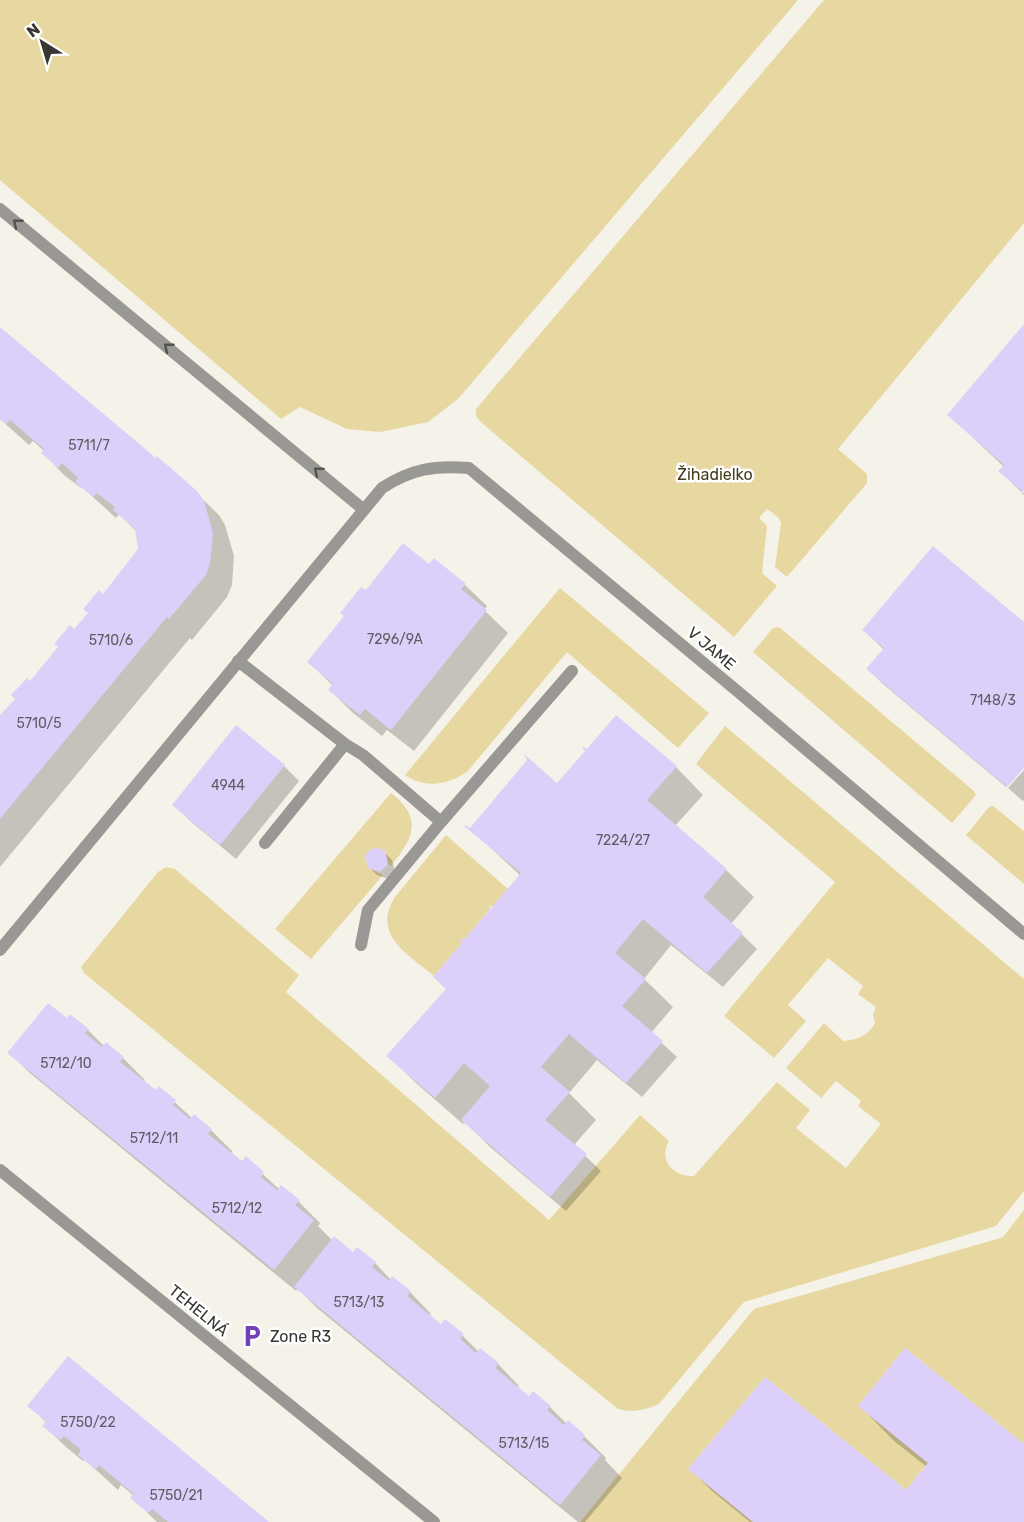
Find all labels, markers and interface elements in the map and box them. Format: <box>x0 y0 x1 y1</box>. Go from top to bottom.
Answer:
north arrow <box>12 12 72 72</box>
text: N <box>23 19 44 41</box>
one-way arrow <box>13 219 24 230</box>
one-way arrow <box>164 343 175 354</box>
house number: 5711/7 <box>68 437 110 454</box>
park label: Žihadielko <box>677 465 753 484</box>
one-way arrow <box>314 468 325 479</box>
street label: V JAME <box>684 623 740 674</box>
house number: 7296/9A <box>367 631 424 648</box>
house number: 5710/6 <box>89 632 133 649</box>
house number: 7148/3 <box>970 692 1016 709</box>
house number: 5710/5 <box>16 715 62 732</box>
house number: 4944 <box>211 777 245 794</box>
house number: 7224/27 <box>596 832 650 849</box>
house number: 5712/10 <box>40 1055 92 1072</box>
house number: 5712/11 <box>130 1130 178 1147</box>
house number: 5712/12 <box>212 1200 262 1217</box>
street label: TEHELNÁ <box>165 1281 232 1340</box>
house number: 5713/13 <box>334 1294 384 1311</box>
parking icon: Zone R3 <box>239 1323 265 1349</box>
place label: Zone R3 <box>270 1327 331 1346</box>
house number: 5750/22 <box>60 1414 116 1431</box>
house number: 5713/15 <box>499 1435 549 1452</box>
house number: 5750/21 <box>149 1487 203 1504</box>

